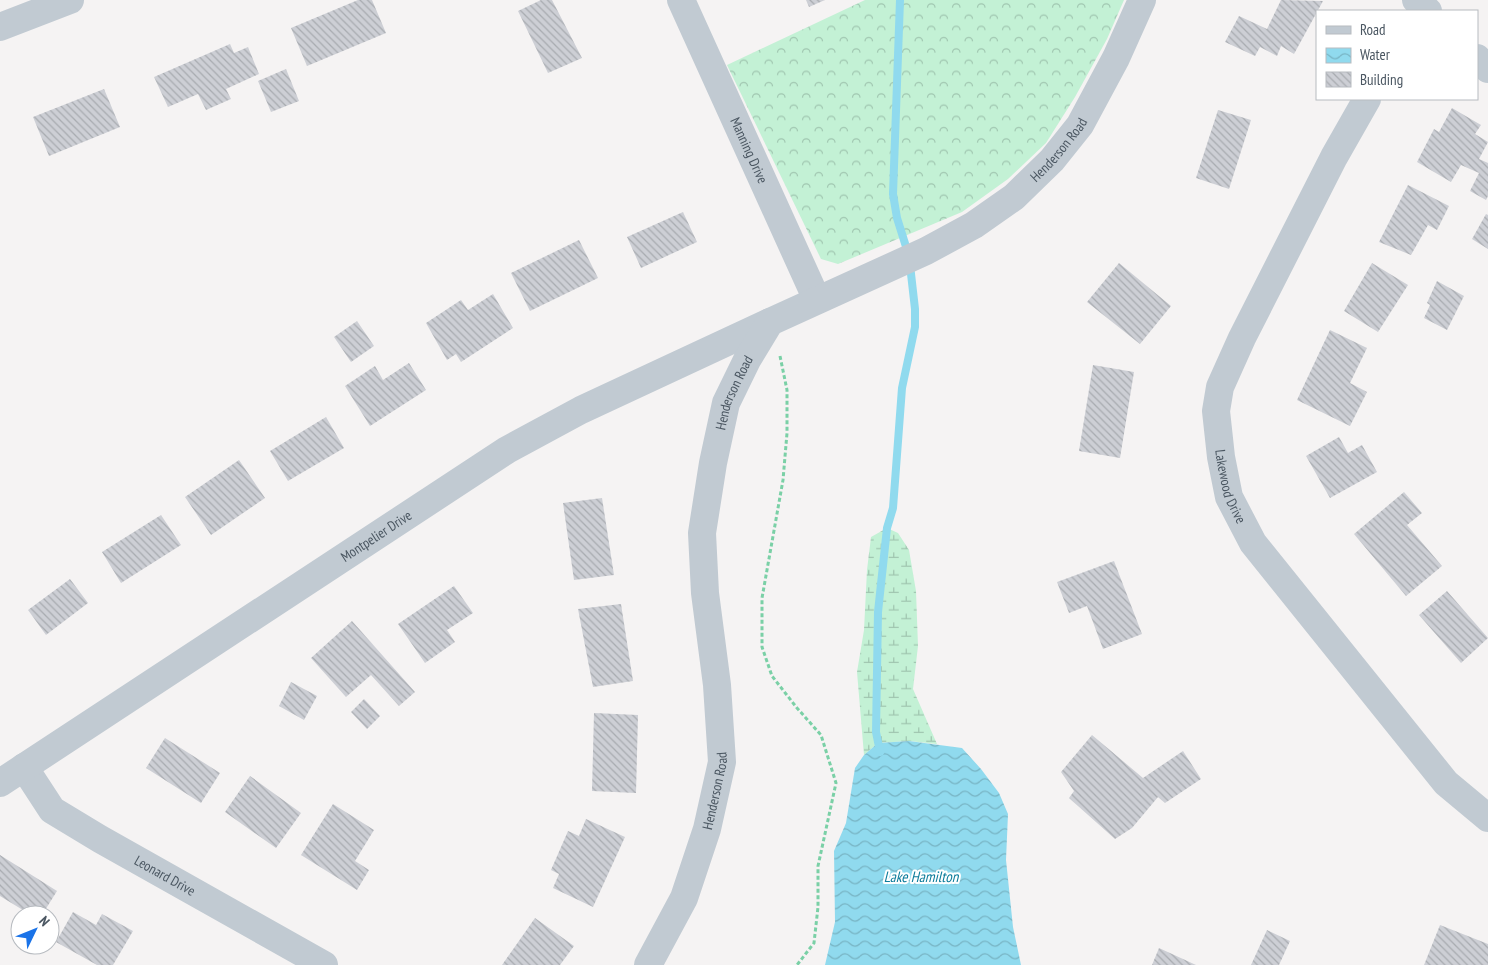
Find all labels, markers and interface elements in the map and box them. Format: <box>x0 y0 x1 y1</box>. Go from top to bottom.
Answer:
legend <box>1316 10 1478 100</box>
text: Road <box>1360 20 1386 39</box>
text: Water <box>1360 45 1391 64</box>
text: Building <box>1360 70 1403 89</box>
street label: Manning Drive <box>726 114 772 186</box>
street label: Henderson Road <box>1026 115 1091 186</box>
street label: Henderson Road <box>711 352 757 432</box>
street label: Lakewood Drive <box>1211 448 1250 527</box>
street label: Montpelier Drive <box>337 506 415 566</box>
street label: Henderson Road <box>698 751 731 831</box>
street label: Leonard Drive <box>131 851 199 900</box>
water label: Lake Hamilton <box>884 867 960 886</box>
north arrow <box>10 905 60 955</box>
text: N <box>35 912 54 930</box>

